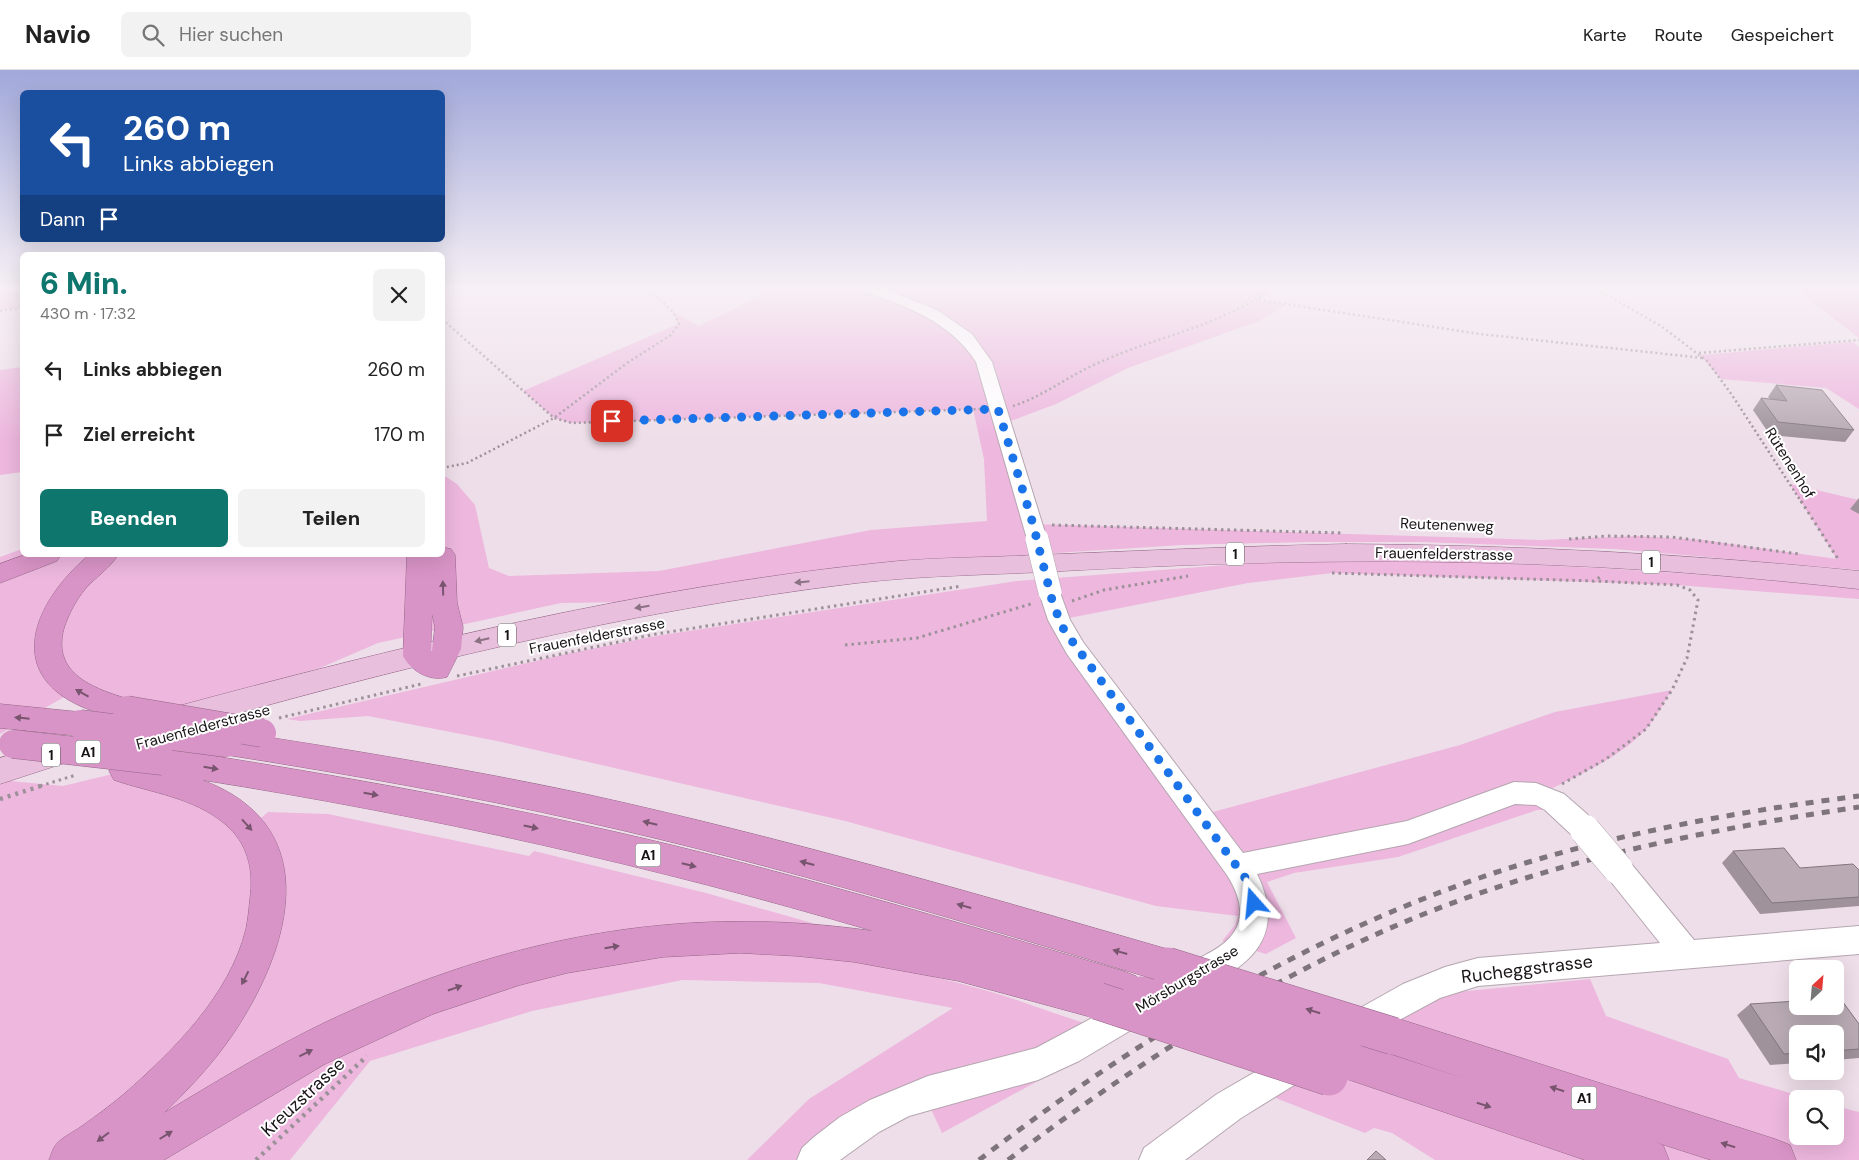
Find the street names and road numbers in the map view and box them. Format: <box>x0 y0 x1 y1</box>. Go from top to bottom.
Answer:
street label: Rütenenhof <box>1760 424 1820 502</box>
street label: Reutenenweg <box>1400 513 1494 537</box>
road number: 1 <box>1226 542 1244 566</box>
street label: Frauenfelderstrasse <box>1375 543 1513 565</box>
road number: 1 <box>1642 551 1660 574</box>
street label: Frauenfelderstrasse <box>527 613 667 659</box>
road number: 1 <box>498 624 516 646</box>
street label: Frauenfelderstrasse <box>134 699 272 755</box>
road number: A1 <box>76 740 100 764</box>
road number: 1 <box>42 744 60 766</box>
road number: A1 <box>636 844 660 866</box>
street label: Mörsburgstrasse <box>1132 940 1242 1018</box>
street label: Rucheggstrasse <box>1460 949 1594 989</box>
street label: Kreuzstrasse <box>256 1052 350 1142</box>
road number: A1 <box>1572 1086 1596 1110</box>

